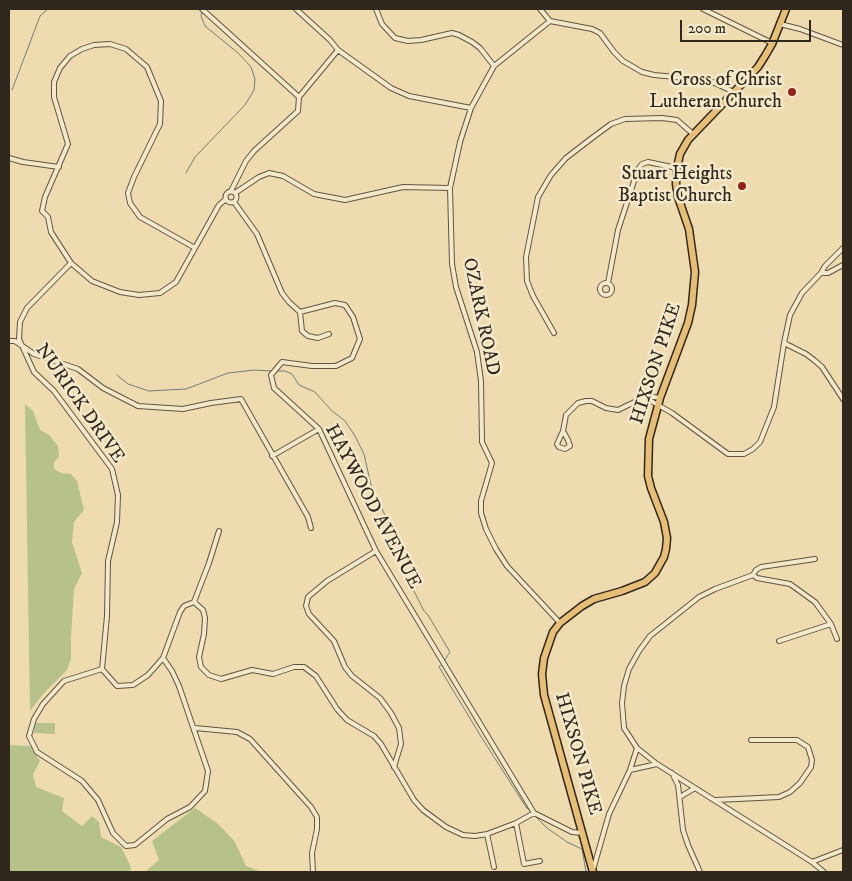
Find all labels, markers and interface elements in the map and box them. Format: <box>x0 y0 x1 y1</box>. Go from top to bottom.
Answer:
scale bar <box>682 10 813 42</box>
text: 200 m <box>688 19 726 38</box>
place label: Cross of Christ Lutheran Church <box>649 70 782 114</box>
marker: Cross of Christ Lutheran Church <box>786 86 798 98</box>
place label: Stuart Heights Baptist Church <box>618 164 732 208</box>
marker: Stuart Heights Baptist Church <box>736 180 748 192</box>
street label: OZARK ROAD <box>456 256 504 378</box>
street label: HIXSON PIKE <box>627 301 687 427</box>
street label: NURICK DRIVE <box>29 340 129 468</box>
street label: HAYWOOD AVENUE <box>319 421 425 593</box>
street label: HIXSON PIKE <box>549 690 605 818</box>

